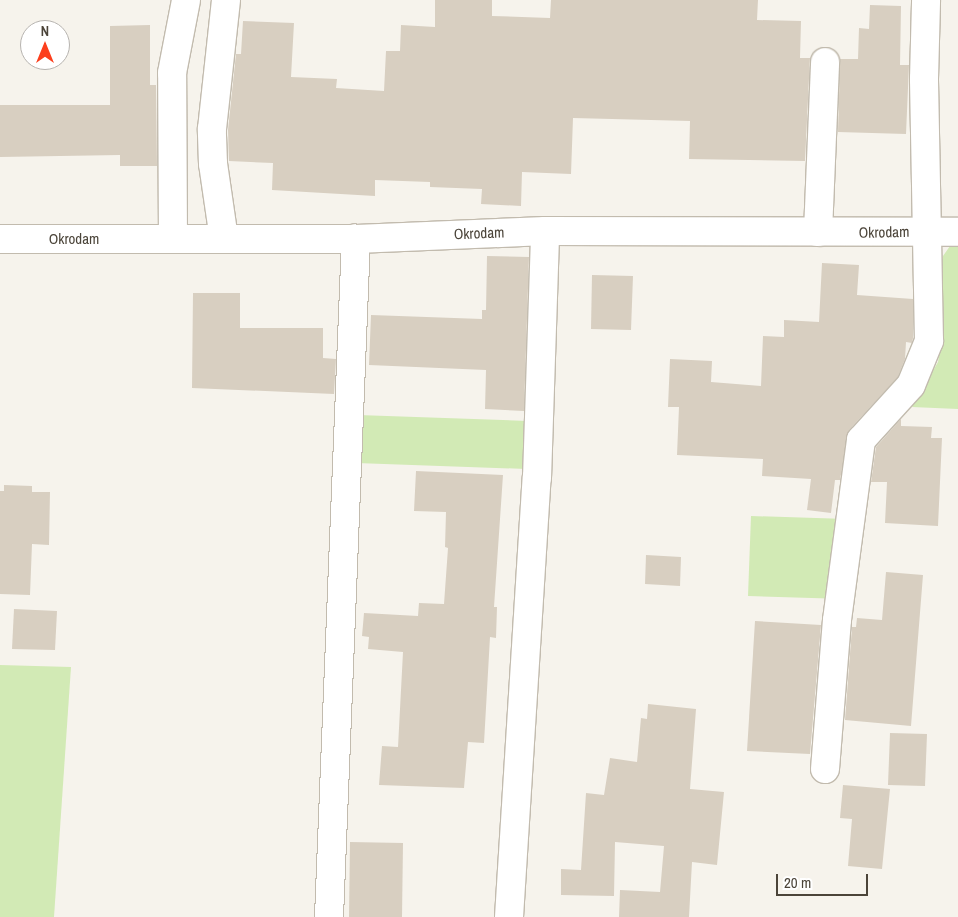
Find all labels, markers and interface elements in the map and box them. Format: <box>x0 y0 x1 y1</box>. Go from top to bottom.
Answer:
north arrow <box>20 20 70 70</box>
text: N <box>41 22 49 40</box>
street label: Okrodam <box>453 223 505 243</box>
street label: Okrodam <box>859 223 909 241</box>
street label: Okrodam <box>49 230 99 248</box>
scale bar <box>778 864 870 896</box>
text: 20 m <box>784 872 811 893</box>

